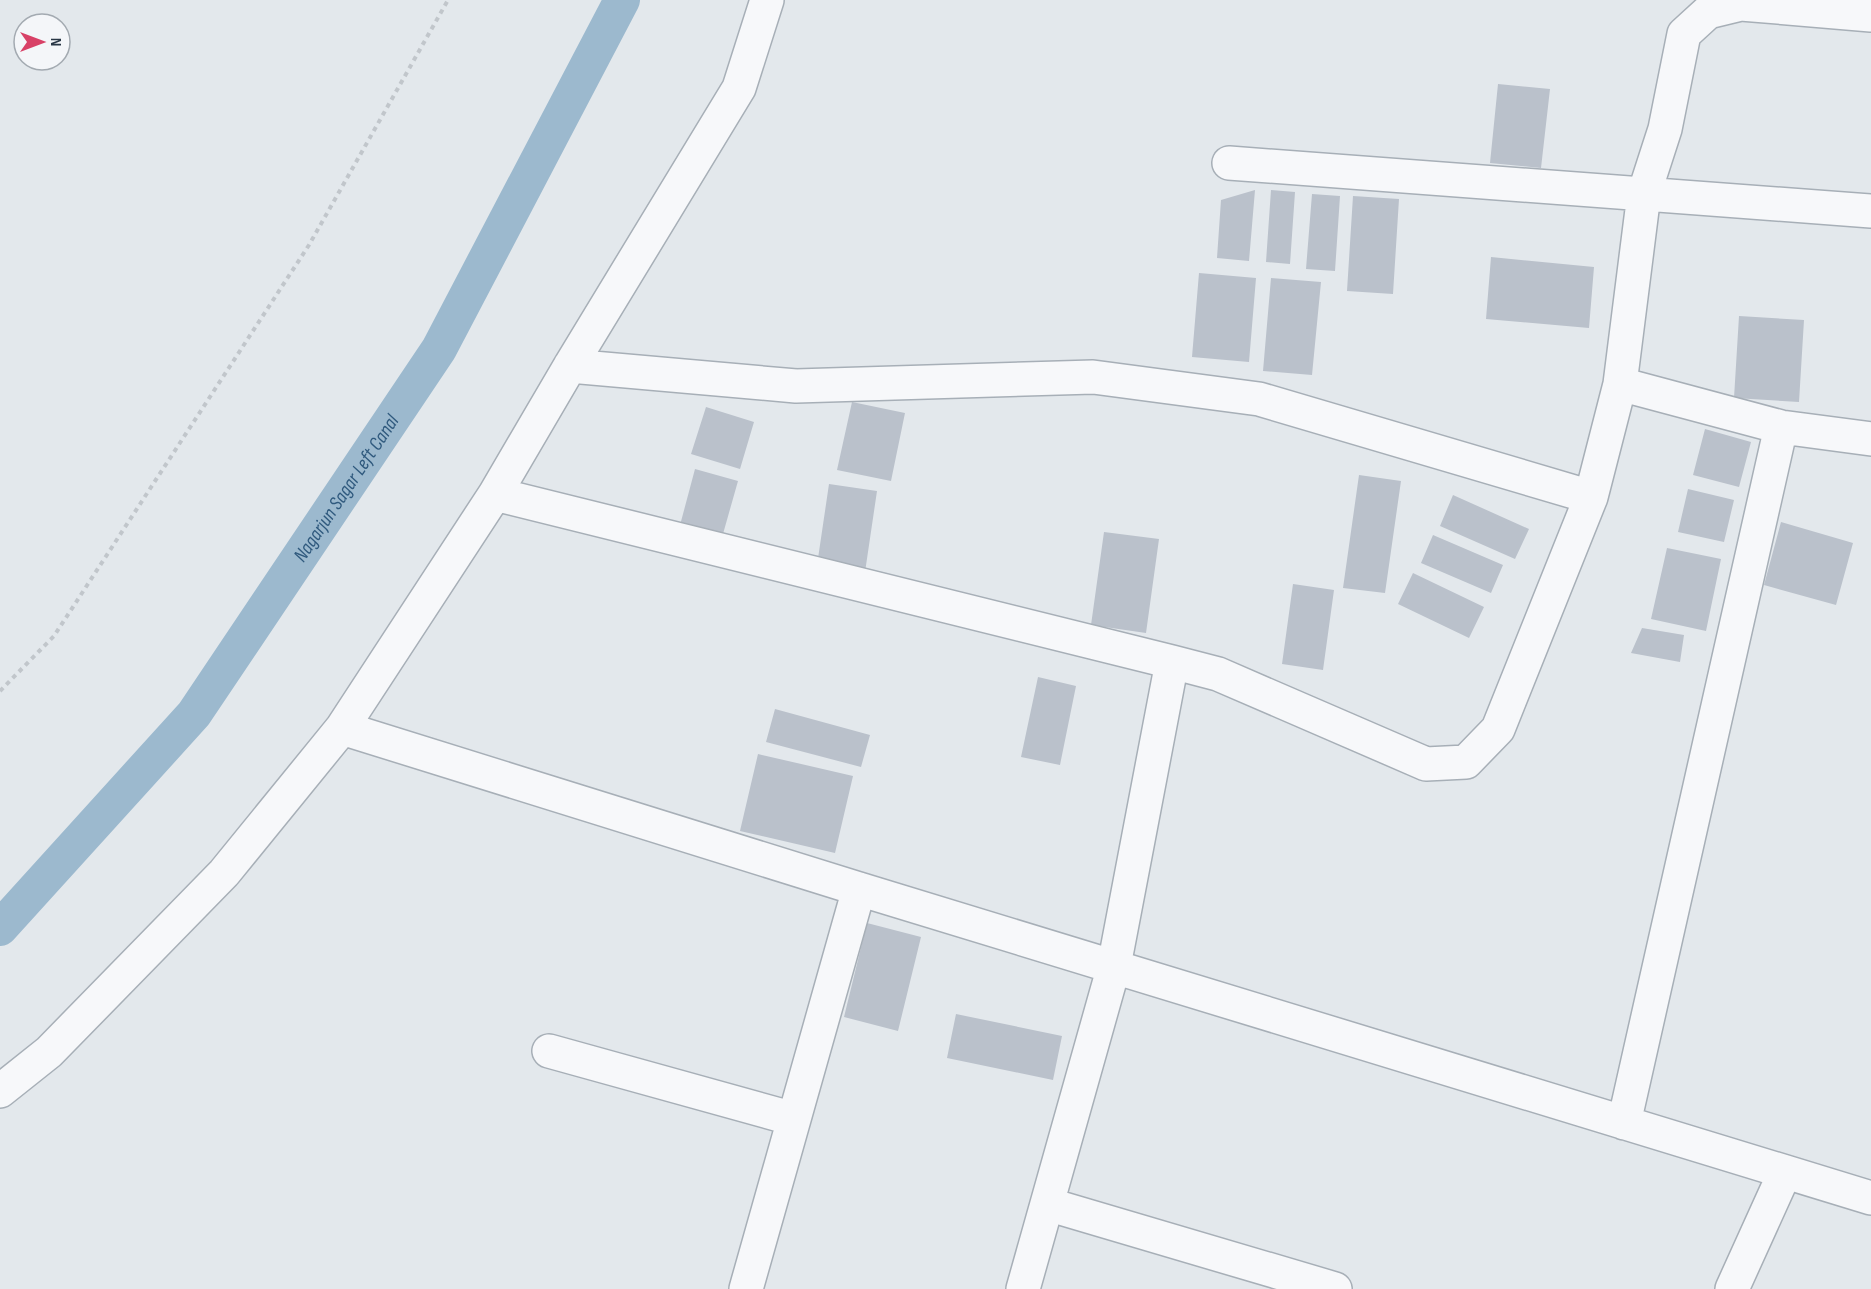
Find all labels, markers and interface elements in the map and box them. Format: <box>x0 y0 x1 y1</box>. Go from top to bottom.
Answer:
north arrow <box>12 12 72 72</box>
text: N <box>46 38 65 46</box>
water label: Nagarjun Sagar Left Canal <box>289 409 405 567</box>

